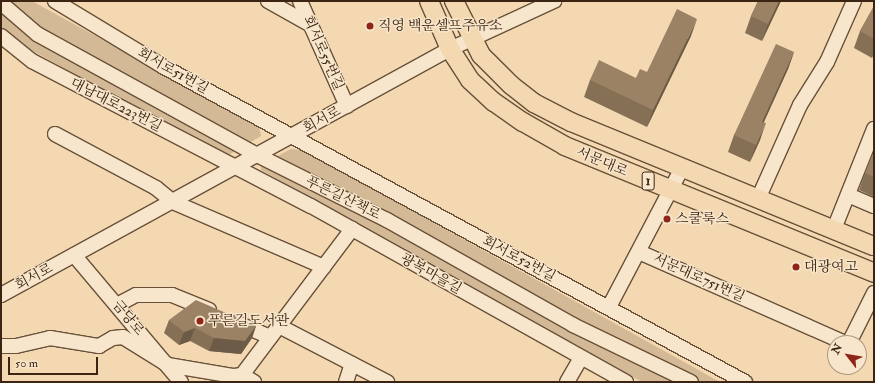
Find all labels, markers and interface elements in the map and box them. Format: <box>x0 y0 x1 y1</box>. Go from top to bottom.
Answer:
street label: 회서로55번길 <box>299 13 347 93</box>
place label: 직영 백운셀프주유소 <box>378 18 503 34</box>
marker: 직영 백운셀프주유소 <box>365 21 375 31</box>
street label: 회서로51번길 <box>134 45 212 97</box>
street label: 대남대로223번길 <box>67 75 165 135</box>
street label: 회서로 <box>300 103 344 137</box>
street label: 서문대로 <box>574 144 630 180</box>
road number: 1 <box>641 170 655 192</box>
street label: 푸른길산책로 <box>303 173 383 223</box>
place label: 스쿨룩스 <box>675 211 729 227</box>
marker: 스쿨룩스 <box>662 214 672 224</box>
street label: 회서로52번길 <box>479 233 559 285</box>
street label: 광복마을길 <box>397 250 465 298</box>
street label: 서문대로751번길 <box>650 250 748 306</box>
place label: 대광여고 <box>804 259 858 275</box>
street label: 회서로 <box>12 260 56 294</box>
marker: 대광여고 <box>791 262 801 272</box>
street label: 금당로 <box>109 297 147 339</box>
place label: 푸른길도서관 <box>208 313 289 329</box>
marker: 푸른길도서관 <box>195 316 205 326</box>
north arrow <box>827 335 867 375</box>
text: N <box>829 342 845 357</box>
scale bar <box>10 349 100 375</box>
text: 50 m <box>15 356 38 371</box>

